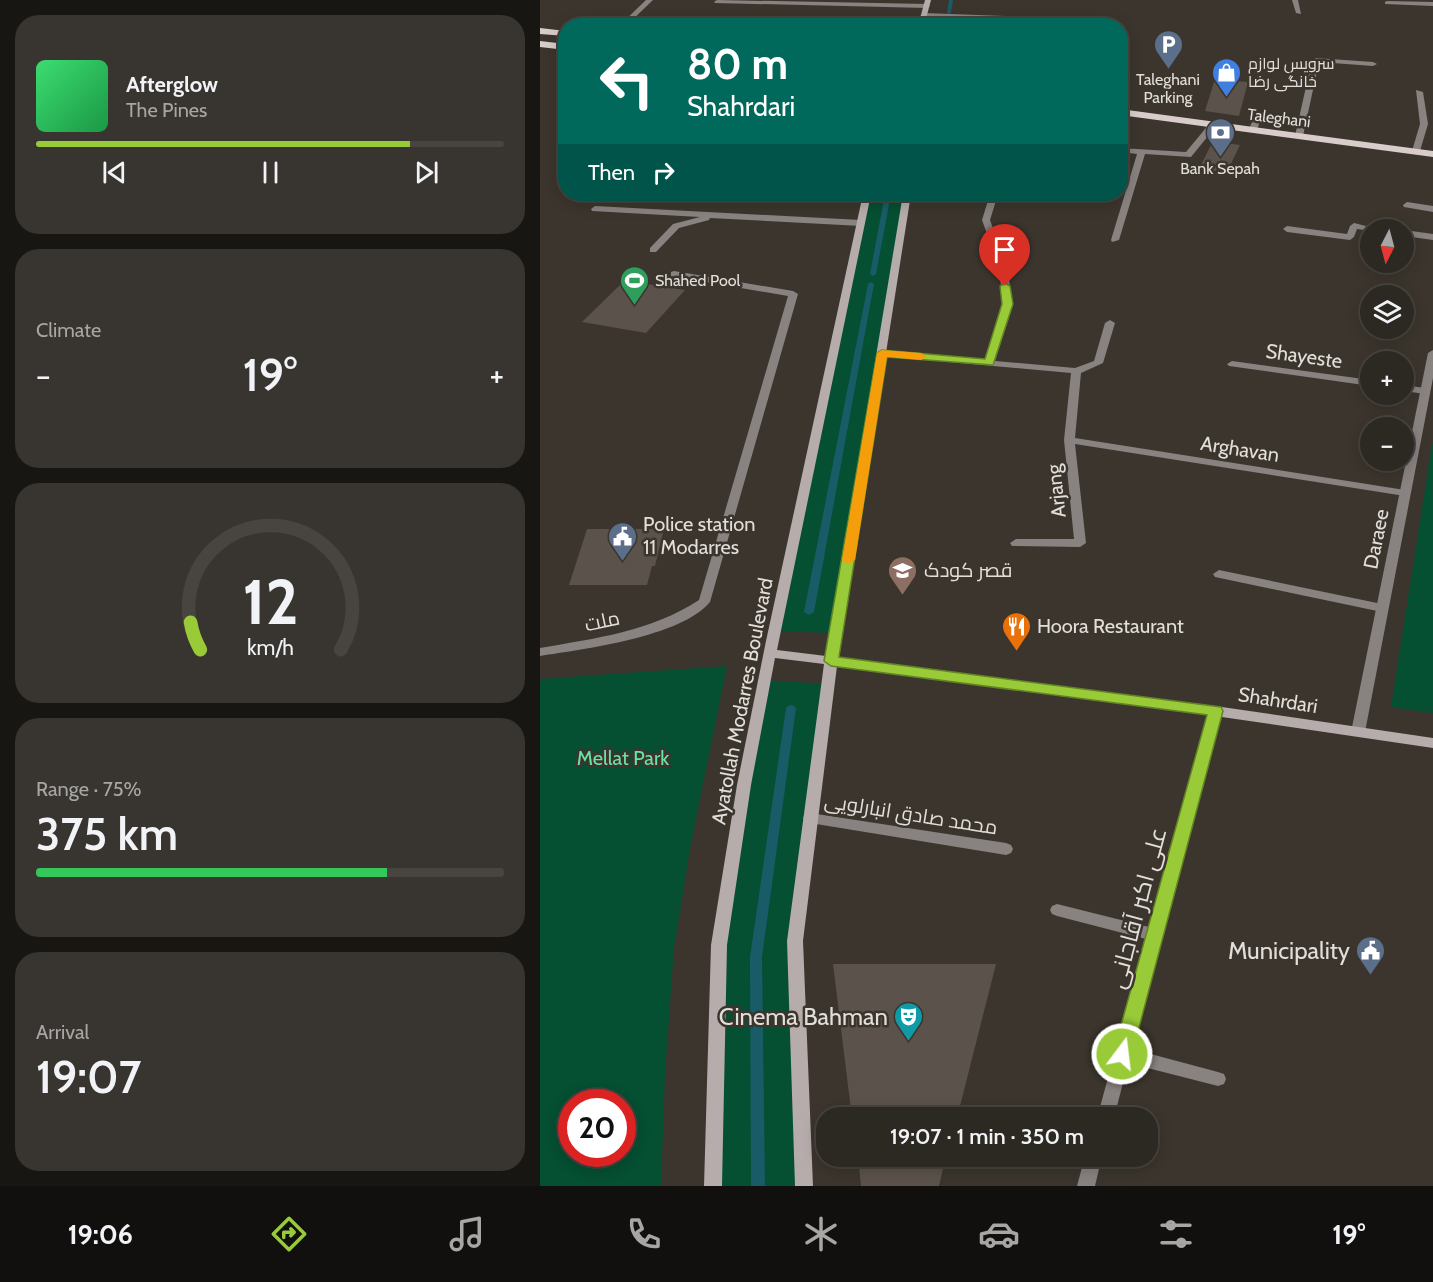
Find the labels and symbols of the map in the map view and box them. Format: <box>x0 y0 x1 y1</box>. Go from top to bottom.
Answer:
parking icon: Taleghani Parking <box>1152 28 1184 70</box>
place label: سرویس لوازم خانگی رضا <box>1248 54 1334 92</box>
shop icon: سرویس لوازم خانگی رضا <box>1211 56 1243 98</box>
place label: Taleghani Parking <box>1136 70 1200 107</box>
street label: Taleghani <box>1246 105 1312 131</box>
bank icon: Bank Sepah <box>1204 116 1236 158</box>
place label: Bank Sepah <box>1180 159 1260 178</box>
north arrow <box>1360 219 1414 273</box>
pin <box>979 224 1030 286</box>
sports icon: Shahed Pool <box>618 264 650 306</box>
place label: Shahed Pool <box>655 271 740 290</box>
street label: Shayeste <box>1264 339 1344 373</box>
street label: Arghavan <box>1199 431 1281 467</box>
street label: Arjang <box>1041 462 1071 519</box>
street label: Daraee <box>1358 507 1394 571</box>
place label: Police station 11 Modarres <box>643 512 755 559</box>
public building icon: Police station 11 Modarres <box>606 520 638 562</box>
school or university icon: قصر کودک <box>887 554 919 596</box>
place label: قصر کودک <box>924 558 1012 582</box>
street label: Ayatollah Modarres Boulevard <box>706 576 778 826</box>
street label: ملت <box>582 606 622 636</box>
restaurant icon: Hoora Restaurant <box>1000 610 1032 652</box>
place label: Hoora Restaurant <box>1037 614 1184 638</box>
street label: Shahrdari <box>1237 682 1319 718</box>
park label: Mellat Park <box>577 746 669 770</box>
street label: محمد صادق انبارلویی <box>822 788 999 841</box>
street label: علی اکبر آقاجانی <box>1102 824 1172 992</box>
public building icon: Municipality <box>1355 934 1387 976</box>
place label: Municipality <box>1228 936 1350 965</box>
theatre icon: Cinema Bahman <box>893 1000 925 1042</box>
place label: Cinema Bahman <box>719 1002 888 1031</box>
position arrow <box>1090 1022 1154 1086</box>
speed limit sign: 20 <box>558 1089 636 1167</box>

